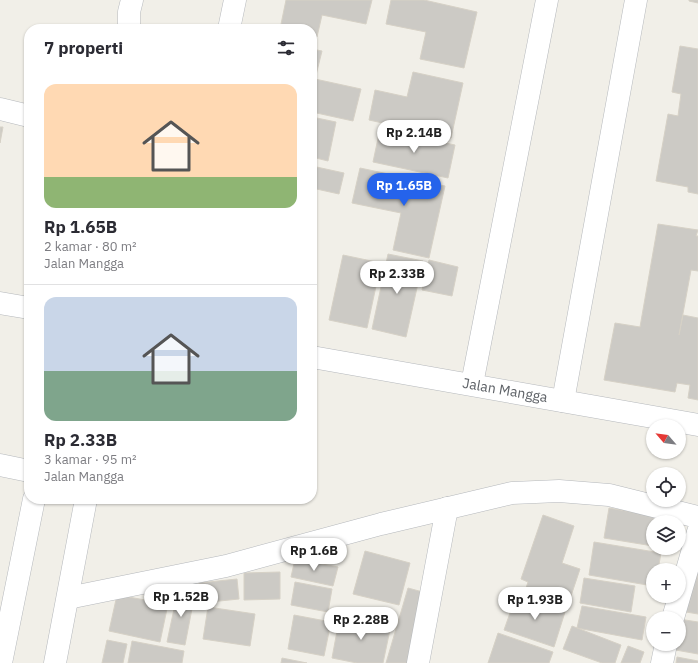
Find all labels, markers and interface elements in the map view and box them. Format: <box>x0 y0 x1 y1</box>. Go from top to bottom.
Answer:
text: 7 properti <box>44 37 123 59</box>
icon: filters <box>275 37 297 59</box>
icon: home <box>135 110 207 182</box>
pin: Rp 2.14B <box>373 120 455 154</box>
text: Rp 2.14B <box>386 124 442 141</box>
pin: Rp 1.65B <box>363 173 445 207</box>
text: Rp 1.65B <box>376 177 432 194</box>
text: Rp 1.65B <box>44 216 117 238</box>
text: 2 kamar · 80 m² <box>44 238 137 255</box>
text: Jalan Mangga <box>44 255 124 272</box>
pin: Rp 2.33B <box>356 261 438 295</box>
text: Rp 2.33B <box>369 265 425 282</box>
icon: home <box>135 323 207 395</box>
street label: Jalan Mangga <box>461 374 550 406</box>
north arrow <box>646 419 686 459</box>
map controls <box>646 419 686 651</box>
text: Rp 2.33B <box>44 429 117 451</box>
text: 3 kamar · 95 m² <box>44 451 137 468</box>
button: locate <box>646 467 686 507</box>
text: Jalan Mangga <box>44 468 124 485</box>
button: layers <box>646 515 686 555</box>
pin: Rp 1.6B <box>277 538 351 572</box>
text: Rp 1.6B <box>290 542 338 559</box>
button: + <box>646 563 686 603</box>
pin: Rp 1.52B <box>140 584 222 618</box>
pin: Rp 1.93B <box>494 587 576 621</box>
text: Rp 1.52B <box>153 588 209 605</box>
text: Rp 1.93B <box>507 591 563 608</box>
pin: Rp 2.28B <box>320 607 402 641</box>
text: Rp 2.28B <box>333 611 389 628</box>
button: − <box>646 611 686 651</box>

